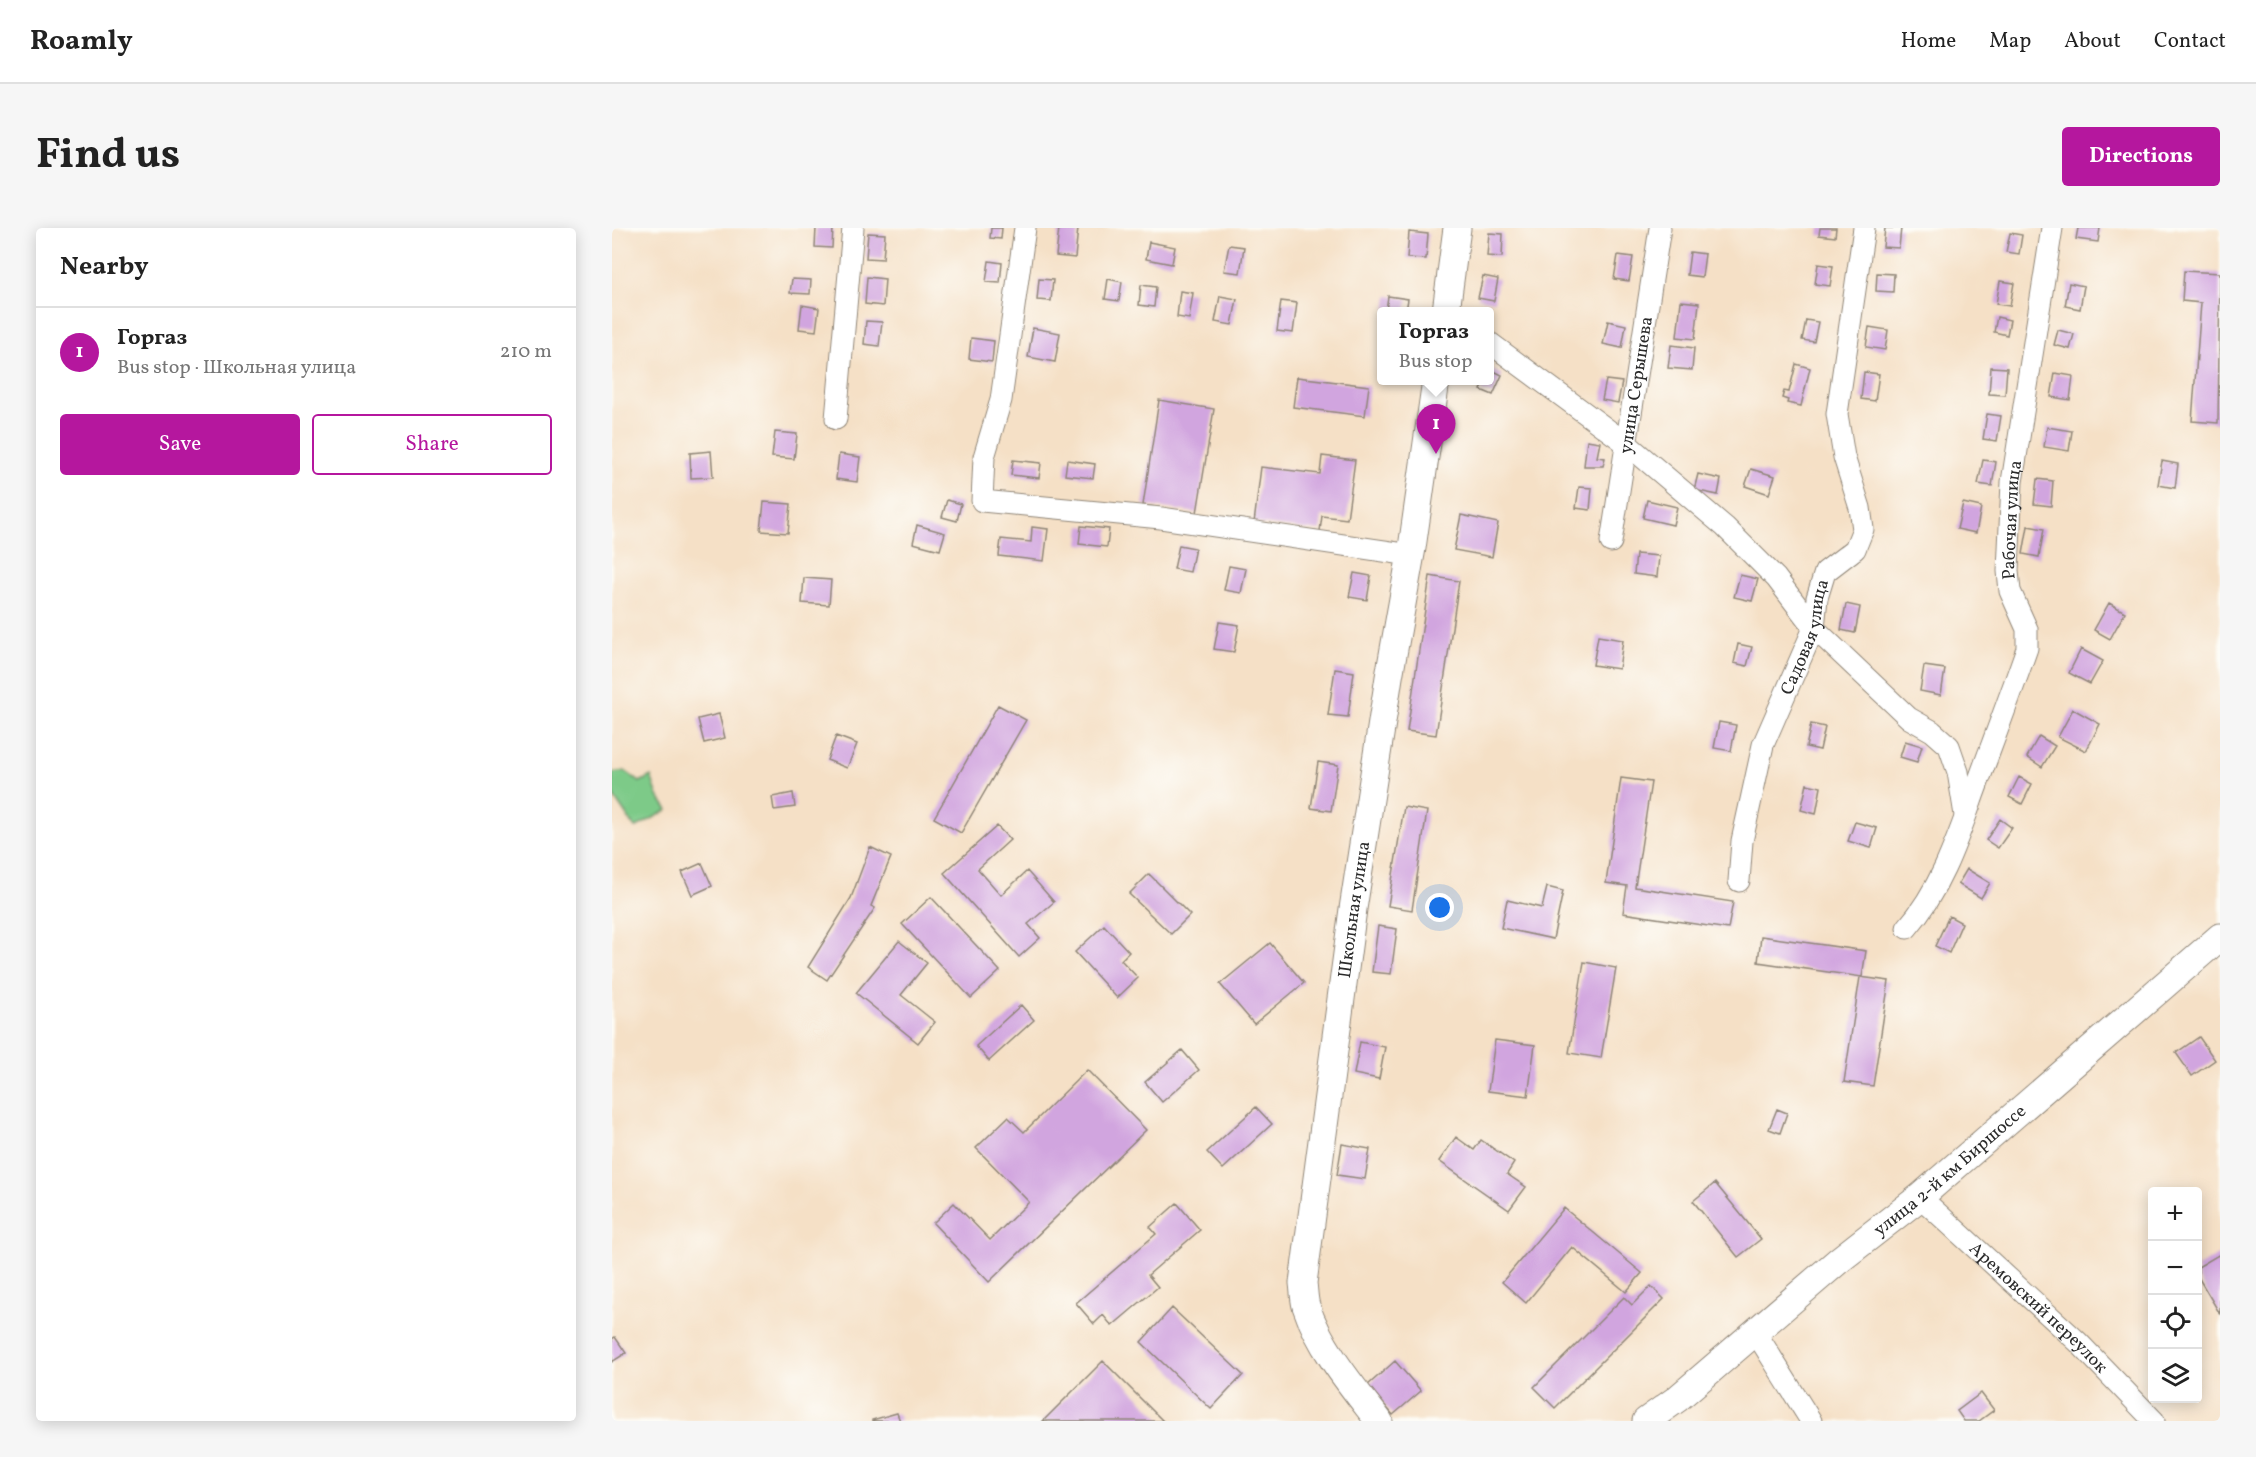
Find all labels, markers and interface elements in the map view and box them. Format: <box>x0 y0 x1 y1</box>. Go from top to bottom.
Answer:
text: Roamly <box>30 22 133 61</box>
text: Home <box>1901 27 1956 56</box>
text: Map <box>1989 27 2031 56</box>
text: About <box>2064 27 2121 56</box>
text: Contact <box>2154 27 2226 56</box>
text: Find us <box>36 127 180 186</box>
button: Directions <box>2062 127 2220 186</box>
text: Nearby <box>60 249 149 285</box>
popup <box>1377 307 1494 385</box>
street label: улица Серышева <box>1614 315 1660 456</box>
text: Горгаз <box>1399 317 1469 348</box>
text: Горгаз <box>117 323 187 354</box>
text: 1 <box>75 338 84 366</box>
text: 210 m <box>500 338 552 366</box>
text: Bus stop <box>1399 348 1472 376</box>
text: Bus stop · Школьная улица <box>117 354 356 382</box>
pin: 1 <box>1416 404 1456 454</box>
button: Save <box>60 414 300 475</box>
button: Share <box>312 414 552 475</box>
street label: Рабочая улица <box>1997 458 2029 581</box>
street label: Садовая улица <box>1775 576 1836 699</box>
street label: Школьная улица <box>1333 839 1377 980</box>
your location <box>1425 893 1454 922</box>
street label: улица 2-й км Биршоссе <box>1869 1099 2032 1243</box>
map controls <box>2148 1187 2202 1403</box>
button: + <box>2148 1187 2202 1241</box>
street label: Аремовский переулок <box>1963 1237 2113 1380</box>
button: − <box>2148 1241 2202 1295</box>
button: locate <box>2148 1295 2202 1349</box>
button: layers <box>2148 1349 2202 1403</box>

